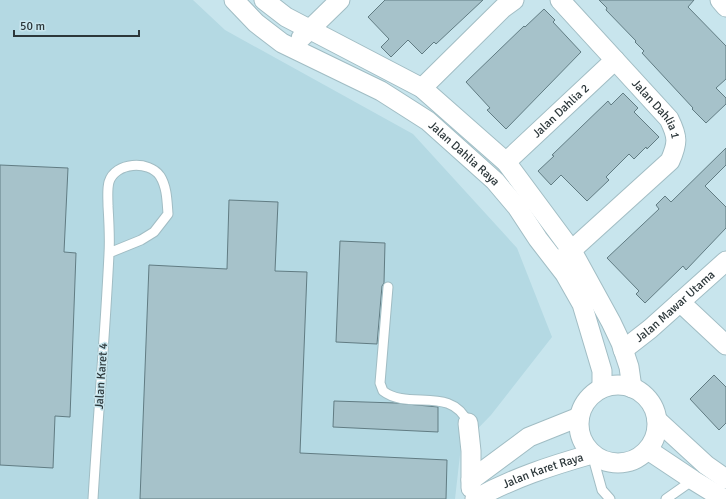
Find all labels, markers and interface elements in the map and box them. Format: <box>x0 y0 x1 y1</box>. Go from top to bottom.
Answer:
scale bar <box>14 12 139 38</box>
text: 50 m <box>20 19 45 34</box>
street label: Jalan Dahlia 1 <box>628 76 683 140</box>
street label: Jalan Dahlia 2 <box>530 81 593 141</box>
street label: Jalan Dahlia Raya <box>425 118 503 189</box>
street label: Jalan Mawar Utama <box>632 267 718 346</box>
street label: Jalan Karet 4 <box>92 342 111 410</box>
street label: Jalan Karet Raya <box>500 450 585 492</box>

